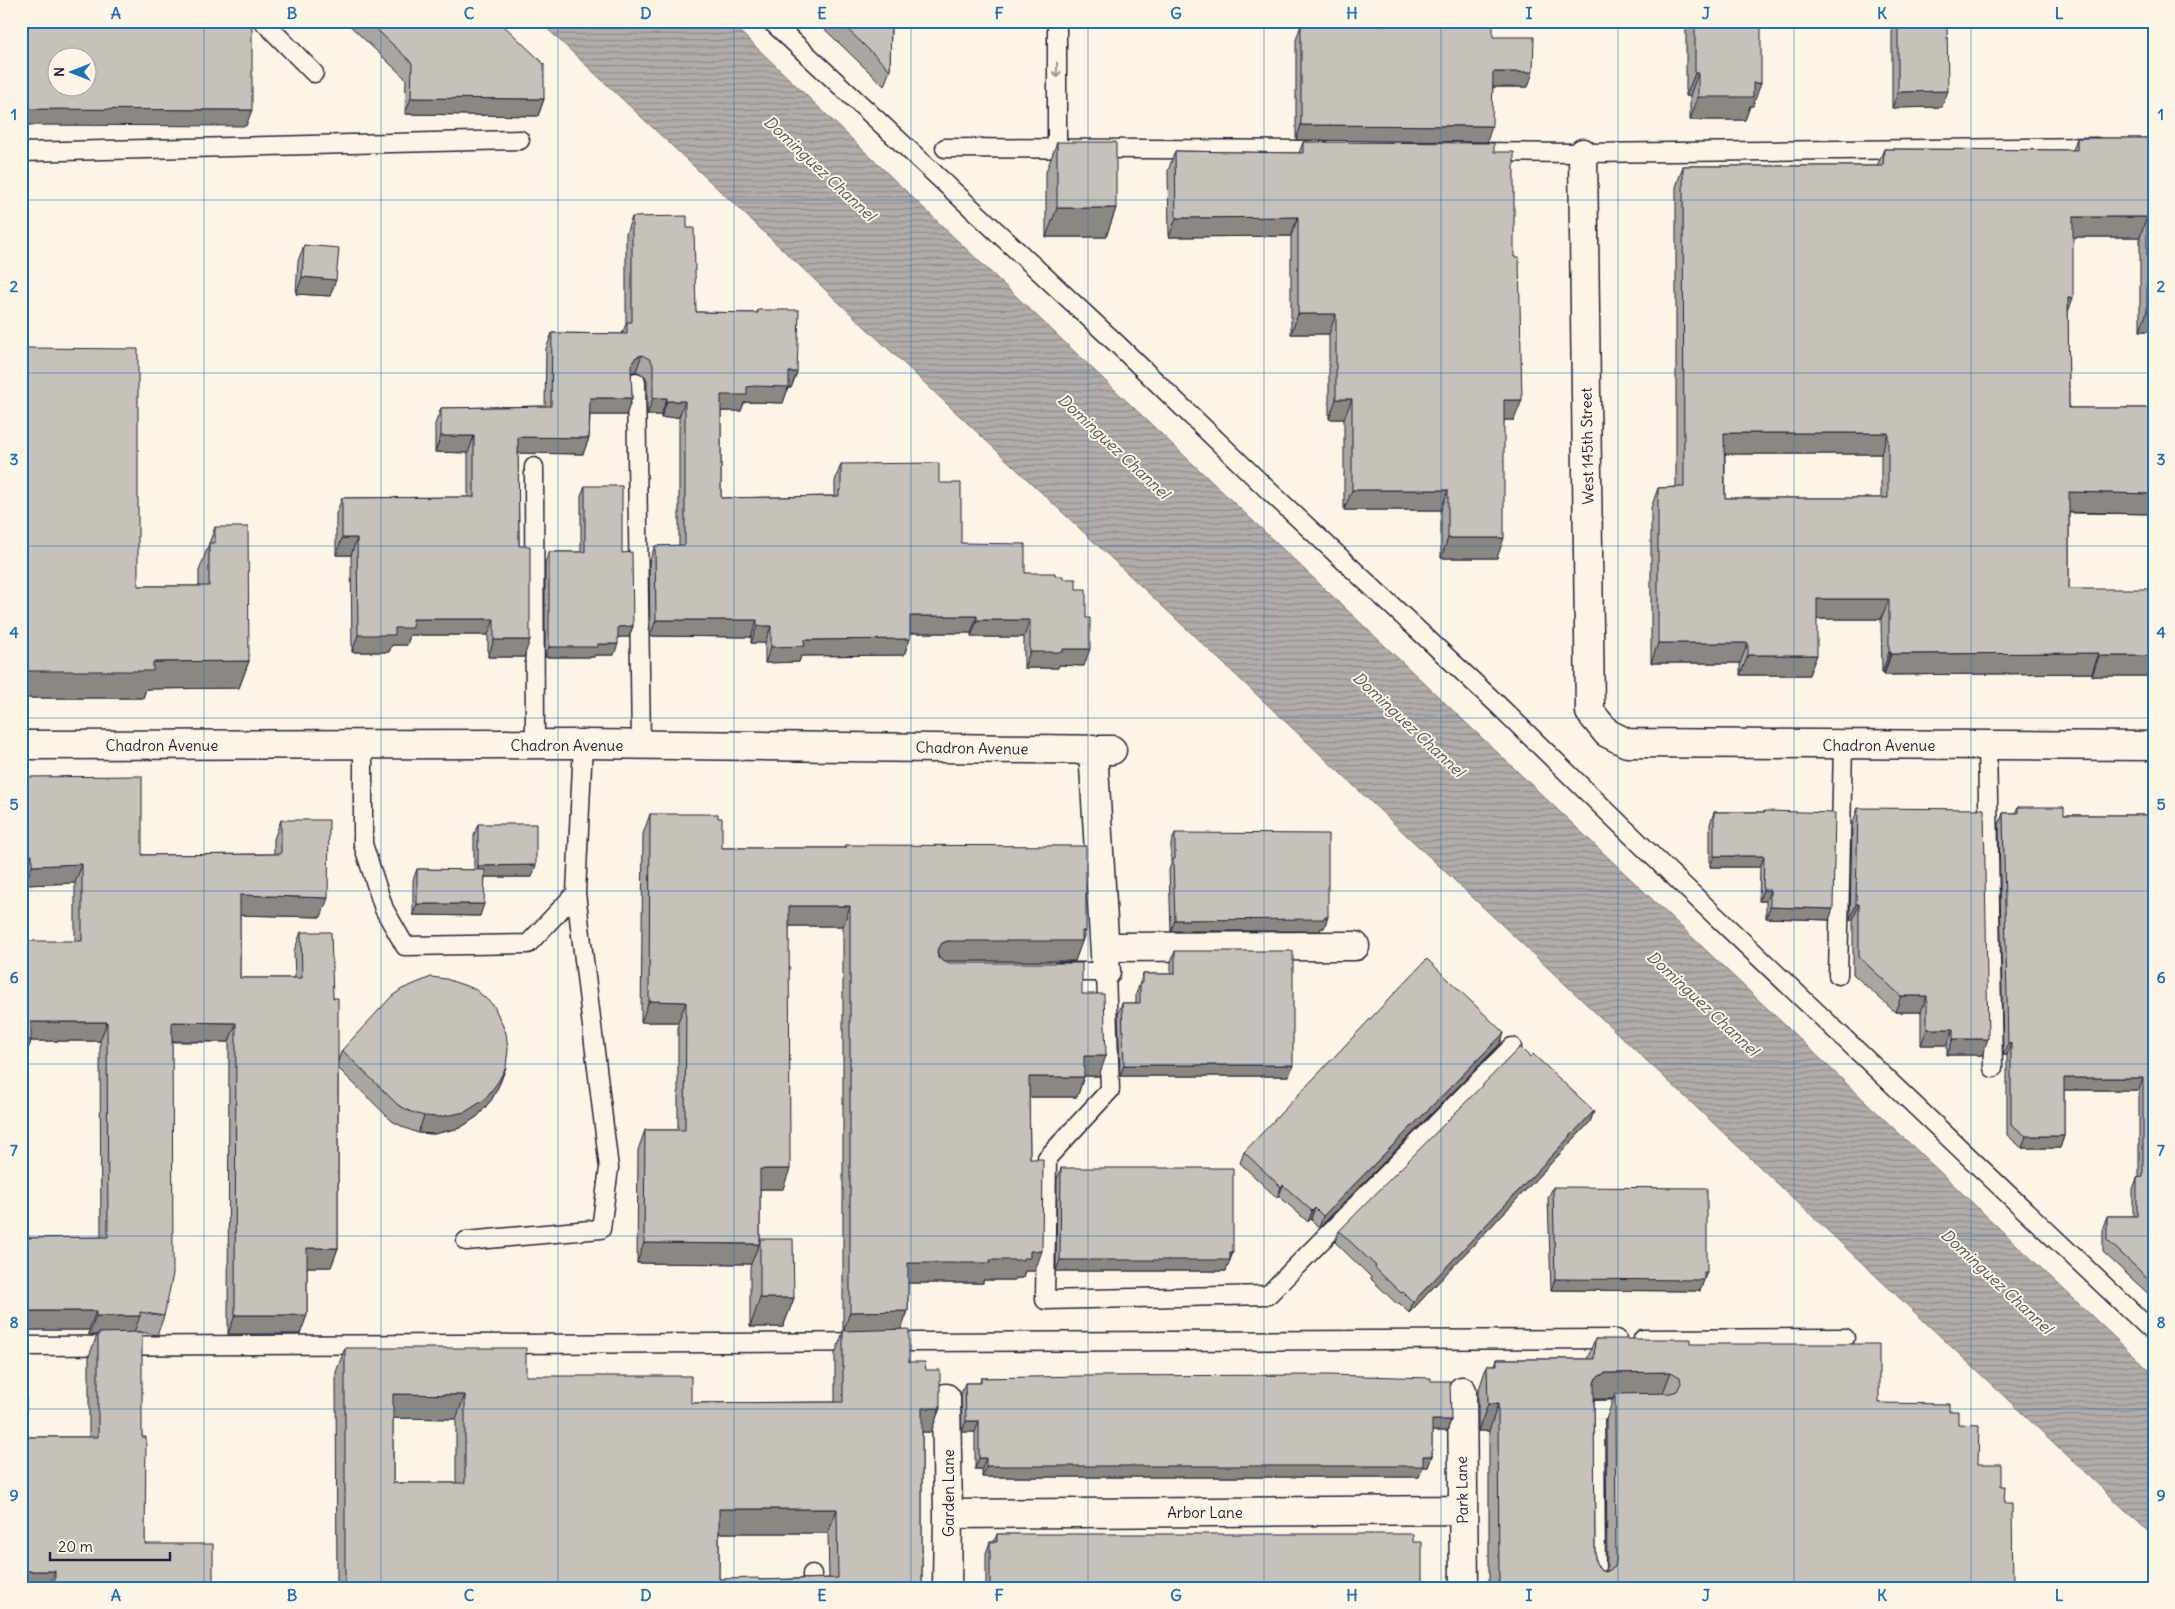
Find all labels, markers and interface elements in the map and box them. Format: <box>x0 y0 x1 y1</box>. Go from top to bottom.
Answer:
text: A <box>111 3 121 23</box>
text: B <box>287 3 298 23</box>
text: C <box>464 3 475 23</box>
text: D <box>640 3 652 23</box>
text: E <box>817 3 827 23</box>
text: F <box>994 3 1004 23</box>
text: G <box>1170 3 1182 23</box>
text: H <box>1346 3 1358 23</box>
text: I <box>1526 3 1533 23</box>
text: J <box>1702 3 1711 23</box>
text: K <box>1877 3 1887 23</box>
text: L <box>2055 3 2064 23</box>
north arrow <box>48 48 98 98</box>
one-way arrow <box>1052 62 1062 78</box>
text: N <box>50 67 68 77</box>
text: 1 <box>11 104 17 124</box>
text: 1 <box>2158 104 2164 124</box>
water label: Dominguez Channel <box>760 111 882 226</box>
text: 2 <box>10 276 19 296</box>
text: 2 <box>2157 276 2166 296</box>
street label: West 145th Street <box>1576 387 1598 505</box>
water label: Dominguez Channel <box>1054 389 1176 504</box>
text: 3 <box>9 449 19 469</box>
text: 3 <box>2156 449 2166 469</box>
text: 4 <box>9 622 19 642</box>
text: 4 <box>2156 622 2166 642</box>
water label: Dominguez Channel <box>1349 667 1471 782</box>
street label: Chadron Avenue <box>106 736 218 755</box>
street label: Chadron Avenue <box>511 736 623 755</box>
street label: Chadron Avenue <box>1823 736 1935 755</box>
street label: Chadron Avenue <box>915 738 1029 758</box>
text: 5 <box>9 794 19 814</box>
text: 5 <box>2156 794 2166 814</box>
water label: Dominguez Channel <box>1643 946 1765 1061</box>
text: 6 <box>9 967 19 987</box>
text: 6 <box>2156 967 2166 987</box>
text: 7 <box>10 1140 18 1160</box>
text: 7 <box>2157 1140 2165 1160</box>
water label: Dominguez Channel <box>1937 1224 2059 1339</box>
text: 8 <box>9 1312 19 1332</box>
text: 8 <box>2156 1312 2166 1332</box>
street label: Garden Lane <box>939 1449 958 1537</box>
street label: Park Lane <box>1452 1456 1472 1524</box>
text: 9 <box>9 1485 19 1505</box>
text: 9 <box>2156 1485 2166 1505</box>
street label: Arbor Lane <box>1167 1503 1243 1522</box>
scale bar <box>50 1529 170 1561</box>
text: 20 m <box>58 1537 93 1556</box>
text: A <box>111 1585 121 1605</box>
text: B <box>287 1585 298 1605</box>
text: C <box>464 1585 475 1605</box>
text: D <box>640 1585 652 1605</box>
text: E <box>817 1585 827 1605</box>
text: F <box>994 1585 1004 1605</box>
text: G <box>1170 1585 1182 1605</box>
text: H <box>1346 1585 1358 1605</box>
text: I <box>1526 1585 1533 1605</box>
text: J <box>1702 1585 1711 1605</box>
text: K <box>1877 1585 1887 1605</box>
text: L <box>2055 1585 2064 1605</box>

